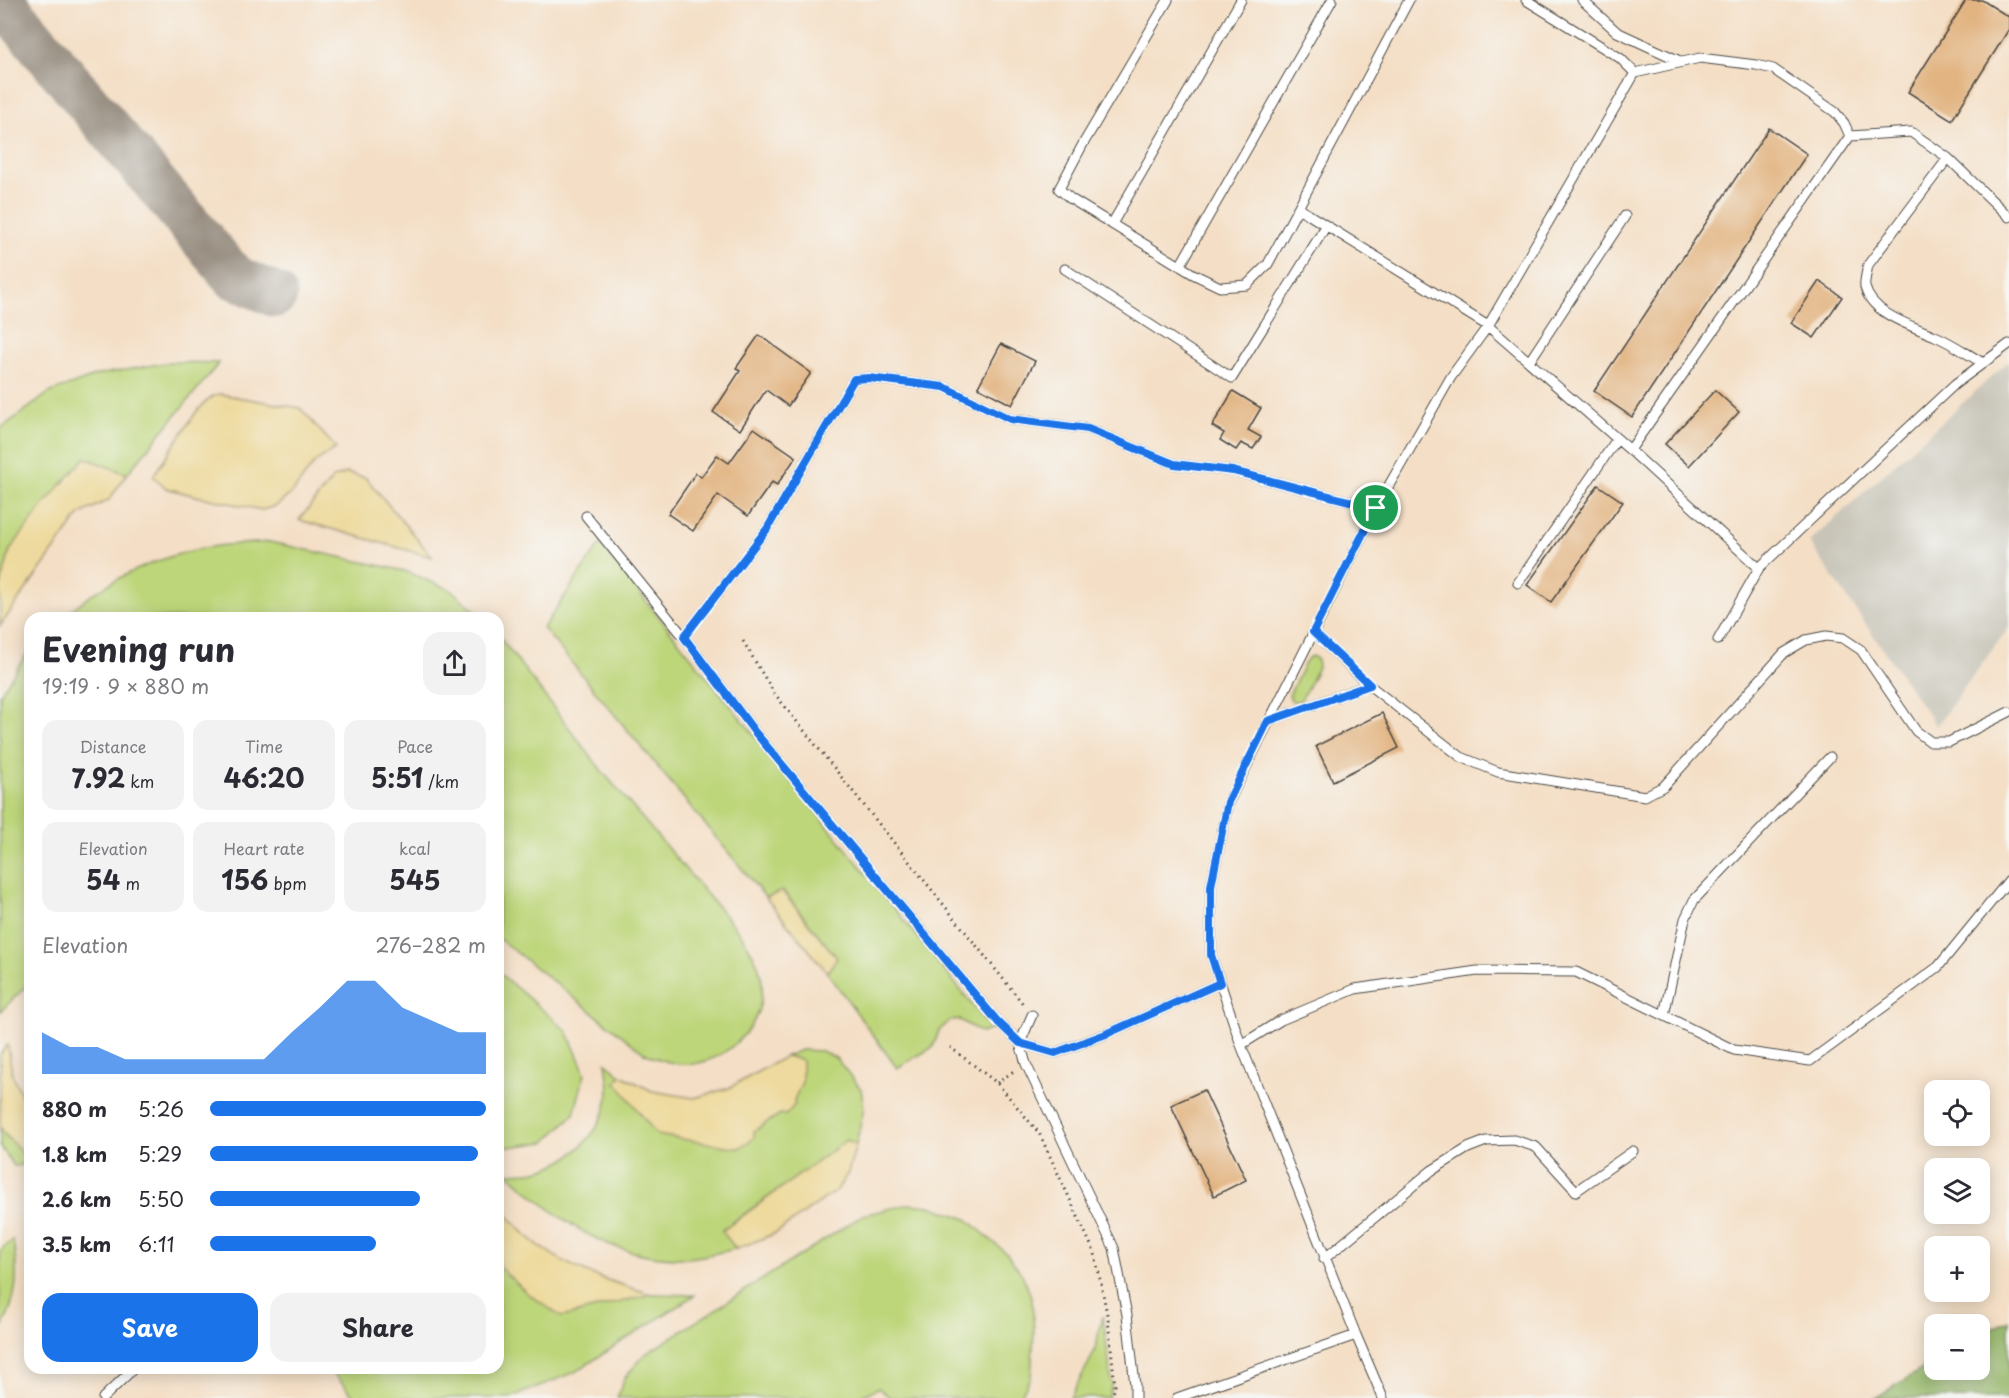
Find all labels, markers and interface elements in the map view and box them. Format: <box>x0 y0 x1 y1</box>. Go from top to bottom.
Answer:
pin <box>1350 482 1401 533</box>
icon: arrive <box>1359 491 1392 524</box>
text: Evening run <box>42 623 235 673</box>
button: share <box>423 632 486 695</box>
text: 19:19 · 9 × 880 m <box>42 671 209 701</box>
text: Distance <box>79 734 147 758</box>
text: Time <box>245 734 283 758</box>
text: Pace <box>397 734 433 758</box>
text: 7.92 <box>72 758 125 797</box>
text: 46:20 <box>223 758 305 797</box>
text: 5:51 <box>371 758 423 797</box>
text: km <box>125 769 154 793</box>
text: /km <box>423 769 459 793</box>
text: Elevation <box>78 836 148 860</box>
text: Heart rate <box>224 836 304 860</box>
text: kcal <box>399 836 431 860</box>
text: 54 <box>86 860 120 899</box>
text: 156 <box>221 860 268 899</box>
text: 545 <box>389 860 441 899</box>
text: m <box>120 871 140 895</box>
text: bpm <box>268 871 307 895</box>
text: Elevation <box>42 930 128 960</box>
text: 276–282 m <box>375 930 486 960</box>
map controls <box>1924 1080 1990 1380</box>
button: locate <box>1924 1080 1990 1146</box>
text: 880 m <box>42 1094 107 1124</box>
text: 5:26 <box>138 1094 184 1124</box>
text: 1.8 km <box>42 1139 107 1169</box>
text: 5:29 <box>138 1139 182 1169</box>
button: layers <box>1924 1158 1990 1224</box>
text: 2.6 km <box>42 1184 111 1214</box>
text: 5:50 <box>138 1184 184 1214</box>
text: 3.5 km <box>42 1229 111 1259</box>
text: 6:11 <box>138 1229 174 1259</box>
button: + <box>1924 1236 1990 1302</box>
button: Save <box>42 1293 258 1362</box>
button: Share <box>270 1293 486 1362</box>
button: − <box>1924 1314 1990 1380</box>

